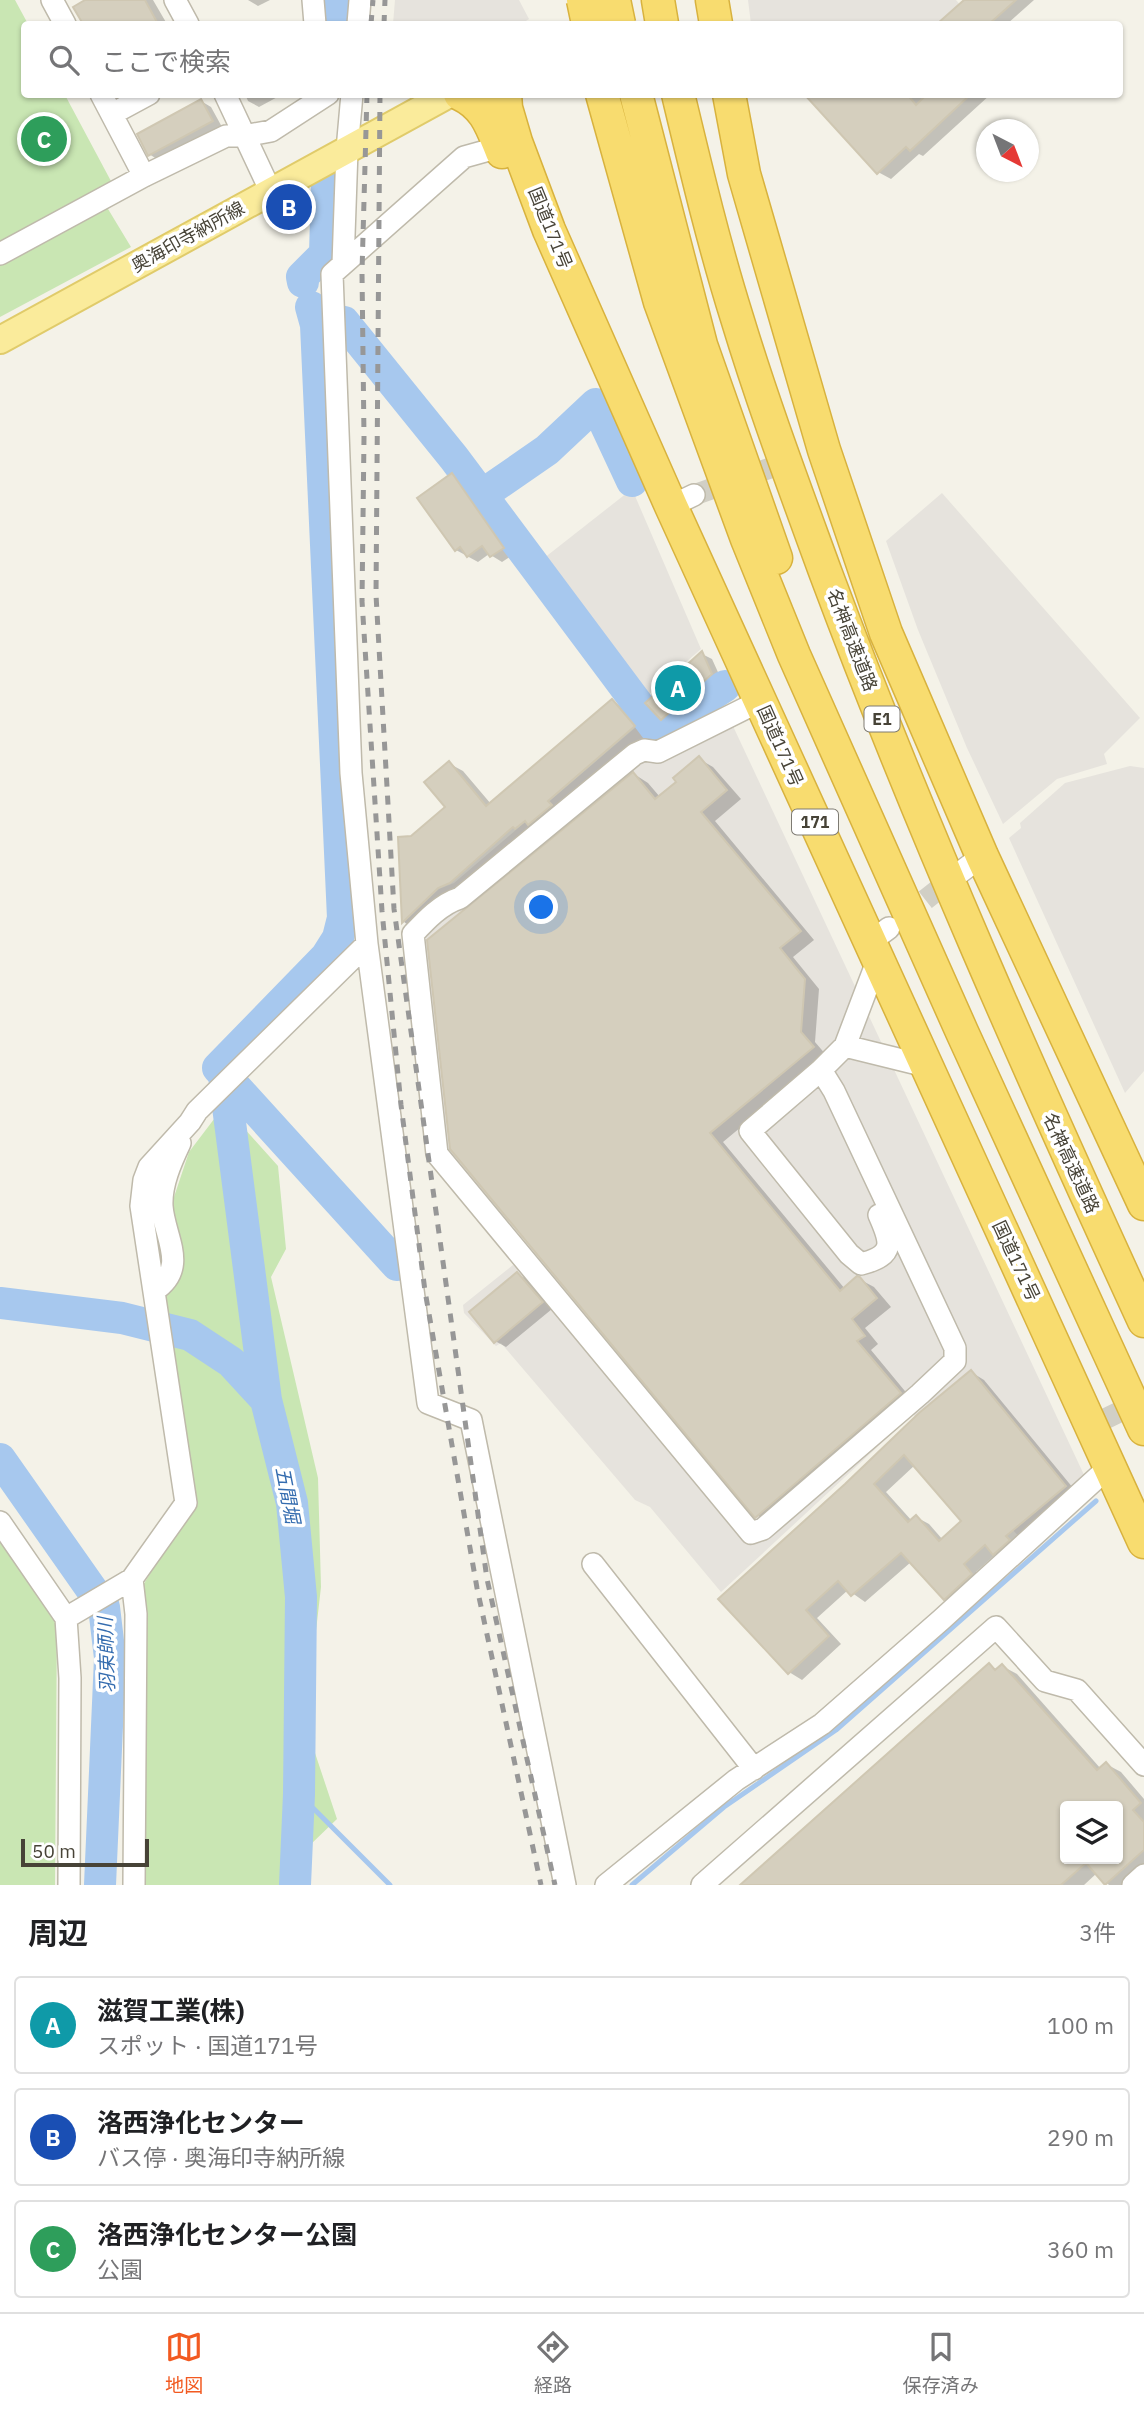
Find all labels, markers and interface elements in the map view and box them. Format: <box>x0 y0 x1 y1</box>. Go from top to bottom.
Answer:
search box <box>21 21 1123 98</box>
icon: search <box>45 41 83 79</box>
text: ここで検索 <box>101 44 231 78</box>
pin: C <box>21 113 67 165</box>
north arrow <box>976 119 1039 182</box>
pin: B <box>266 181 312 233</box>
street label: 国道171号 <box>524 183 577 272</box>
street label: 奥海印寺納所線 <box>127 196 248 277</box>
street label: 名神高速道路 <box>822 585 883 694</box>
pin: A <box>655 662 701 714</box>
street label: 国道171号 <box>752 702 809 790</box>
road number: E1 <box>864 706 900 732</box>
road number: 171 <box>792 810 838 834</box>
your location <box>524 890 558 924</box>
street label: 名神高速道路 <box>1038 1109 1105 1217</box>
street label: 国道171号 <box>988 1217 1045 1305</box>
water label: 五間堀 <box>271 1465 306 1528</box>
water label: 羽束師川 <box>93 1615 119 1693</box>
map controls <box>1060 1801 1123 1864</box>
button: layers <box>1060 1801 1123 1864</box>
scale bar <box>21 1836 149 1868</box>
text: 50 m <box>32 1839 76 1863</box>
text: 周辺 <box>28 1913 88 1952</box>
text: 3件 <box>1079 1917 1116 1947</box>
text: 滋賀工業(株) <box>97 1993 245 2027</box>
text: A <box>45 2010 61 2040</box>
text: 100 m <box>1047 2010 1114 2040</box>
text: スポット · 国道171号 <box>97 2030 318 2060</box>
text: 洛西浄化センター <box>97 2105 305 2139</box>
text: B <box>45 2122 61 2152</box>
text: 290 m <box>1047 2122 1114 2152</box>
text: バス停 · 奥海印寺納所線 <box>97 2142 345 2172</box>
text: 洛西浄化センター公園 <box>97 2217 357 2251</box>
text: C <box>46 2234 60 2264</box>
text: 360 m <box>1047 2234 1114 2264</box>
text: 公園 <box>97 2254 143 2284</box>
tab: 地図 <box>165 2328 203 2397</box>
tab: 経路 <box>534 2328 572 2397</box>
tab: 保存済み <box>903 2328 979 2397</box>

